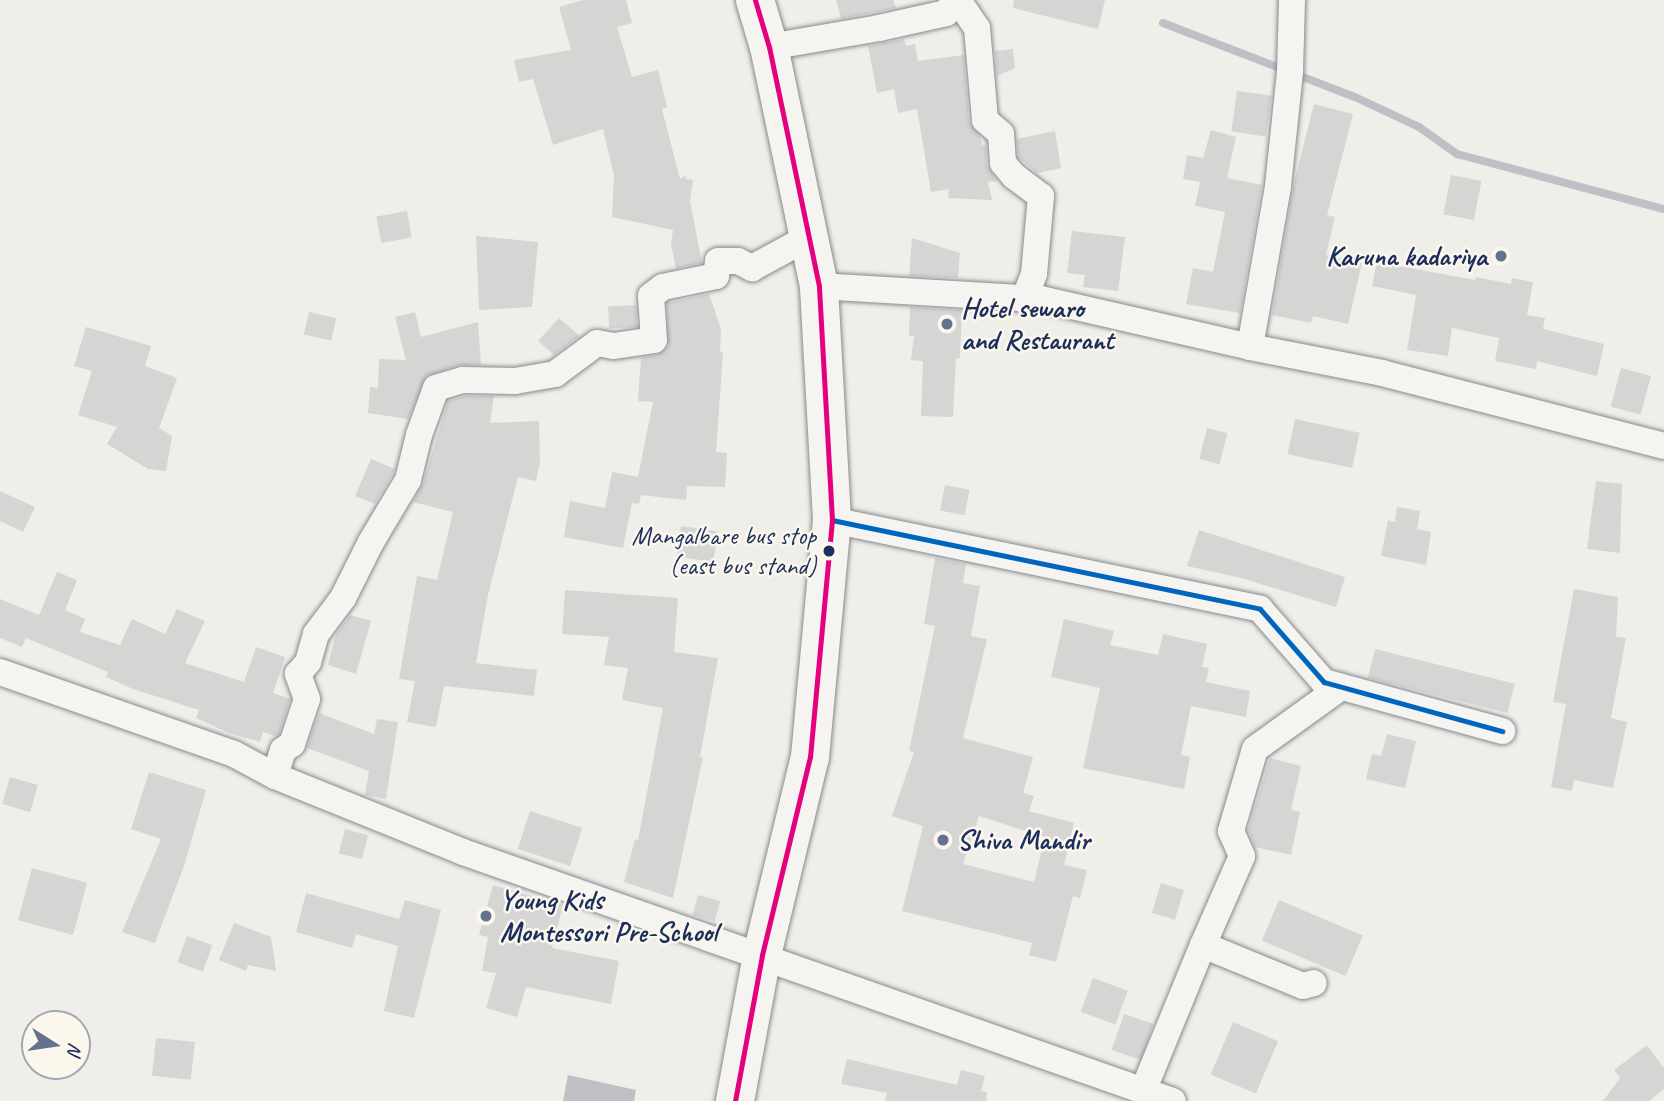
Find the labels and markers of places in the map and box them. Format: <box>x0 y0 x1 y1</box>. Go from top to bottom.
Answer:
place label: Karuna kadariya <box>1327 239 1487 273</box>
marker: Karuna kadariya <box>1493 248 1509 264</box>
place label: Hotel sewaro and Restaurant <box>961 291 1114 357</box>
marker: Hotel sewaro and Restaurant <box>939 316 955 332</box>
place label: Mangalbare bus stop (east bus stand) <box>632 520 816 582</box>
marker: Mangalbare bus stop (east bus stand) <box>822 544 836 558</box>
place label: Shiva Mandir <box>957 823 1090 857</box>
marker: Shiva Mandir <box>935 832 951 848</box>
place label: Young Kids Montessori Pre-School <box>500 883 717 949</box>
marker: Young Kids Montessori Pre-School <box>478 908 494 924</box>

